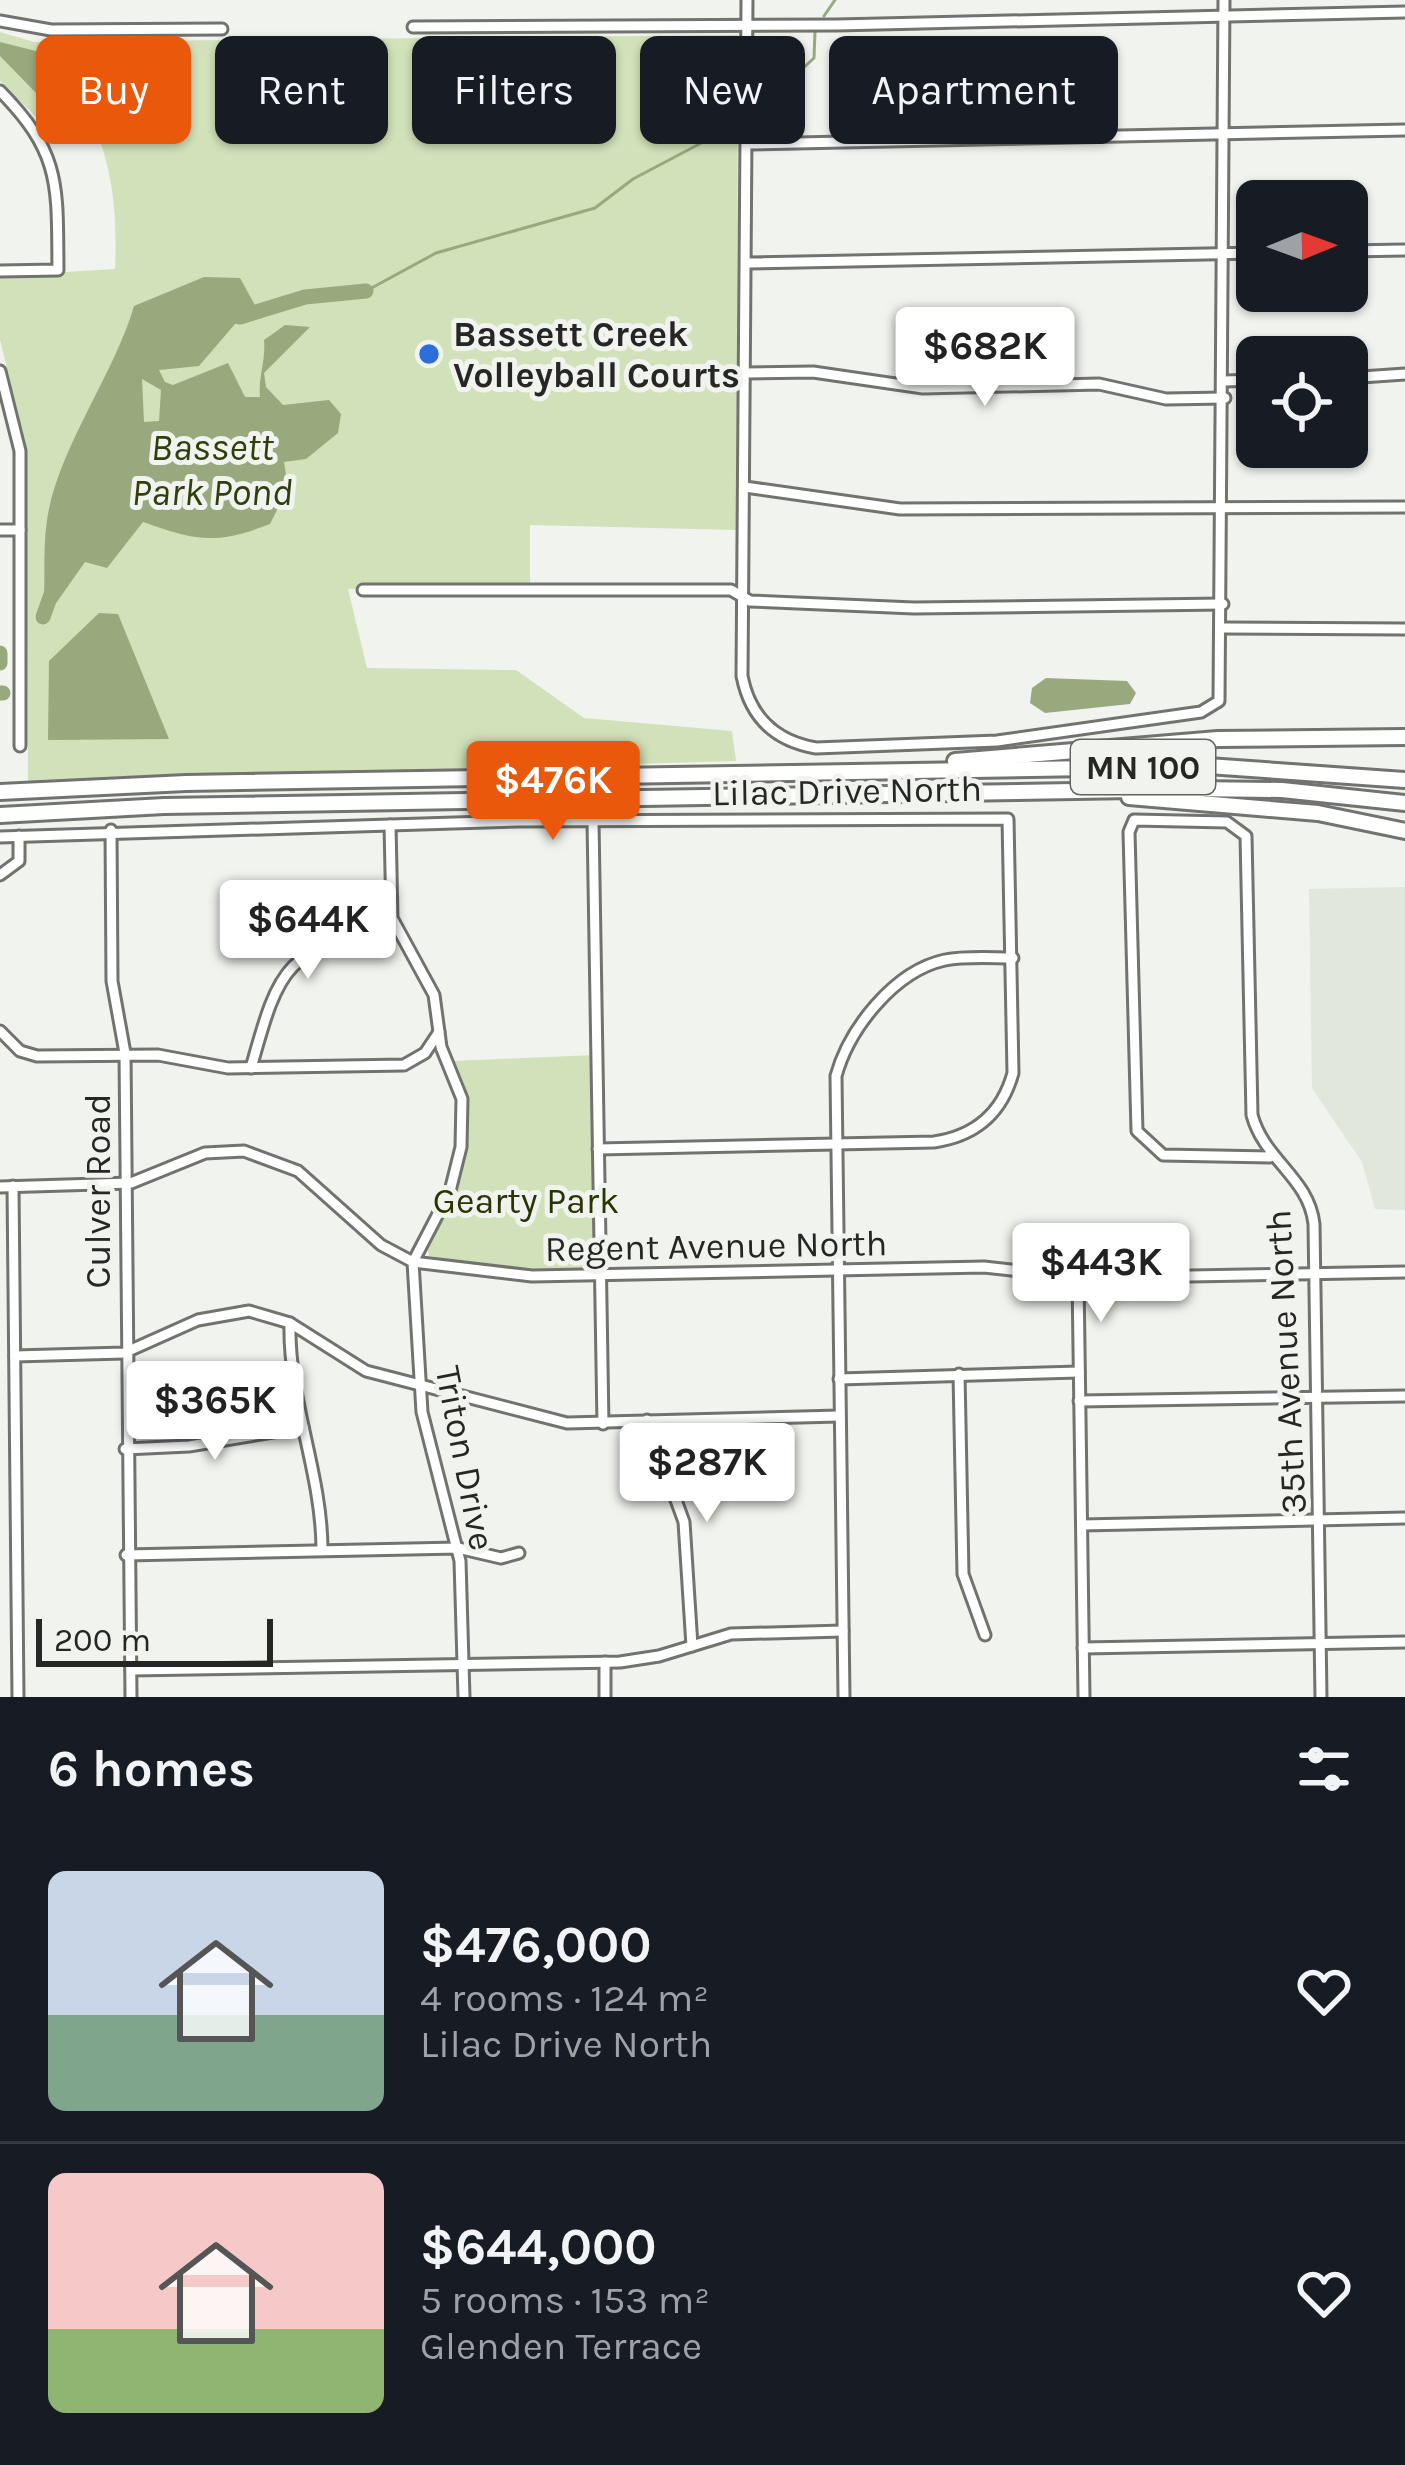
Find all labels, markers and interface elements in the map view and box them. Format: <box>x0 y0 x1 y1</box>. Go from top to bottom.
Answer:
chip: Buy <box>36 36 191 144</box>
chip: Rent <box>215 36 388 144</box>
chip: Filters <box>412 36 616 144</box>
chip: New <box>640 36 805 144</box>
chip: Apartment <box>829 36 1118 144</box>
north arrow <box>1236 180 1368 312</box>
map controls <box>1236 180 1368 468</box>
pin: $682K <box>901 307 1069 409</box>
place label: Bassett Creek Volleyball Courts <box>453 313 740 397</box>
text: $682K <box>923 323 1047 369</box>
button: locate <box>1236 336 1368 468</box>
marker: Bassett Creek Volleyball Courts <box>416 341 442 367</box>
water label: Bassett Park Pond <box>131 424 293 515</box>
road number: MN 100 <box>1071 740 1215 794</box>
pin: $476K <box>469 741 637 843</box>
text: $476K <box>494 757 612 803</box>
street label: Lilac Drive North <box>712 768 982 814</box>
pin: $644K <box>224 880 392 982</box>
text: $644K <box>247 896 369 942</box>
street label: Culver Road <box>77 1094 119 1288</box>
park label: Gearty Park <box>433 1180 619 1222</box>
street label: 35th Avenue North <box>1257 1209 1315 1515</box>
street label: Regent Avenue North <box>544 1222 888 1270</box>
pin: $443K <box>1017 1223 1185 1325</box>
text: $443K <box>1039 1239 1163 1285</box>
pin: $365K <box>131 1361 299 1463</box>
street label: Triton Drive <box>427 1363 503 1554</box>
text: $365K <box>153 1377 277 1423</box>
pin: $287K <box>623 1423 791 1525</box>
text: $287K <box>647 1439 767 1485</box>
scale bar <box>36 1613 273 1666</box>
text: 200 m <box>54 1621 151 1659</box>
icon: filters <box>1291 1736 1357 1802</box>
text: 6 homes <box>48 1739 255 1799</box>
text: $476,000 <box>420 1915 652 1975</box>
icon: home <box>144 1919 288 2063</box>
icon: heart <box>1291 1958 1357 2024</box>
text: 4 rooms · 124 m² <box>420 1975 709 2021</box>
text: Lilac Drive North <box>420 2021 712 2067</box>
text: $644,000 <box>420 2217 656 2277</box>
icon: home <box>144 2221 288 2365</box>
icon: heart <box>1291 2260 1357 2326</box>
text: 5 rooms · 153 m² <box>420 2277 710 2323</box>
text: Glenden Terrace <box>420 2323 702 2369</box>

